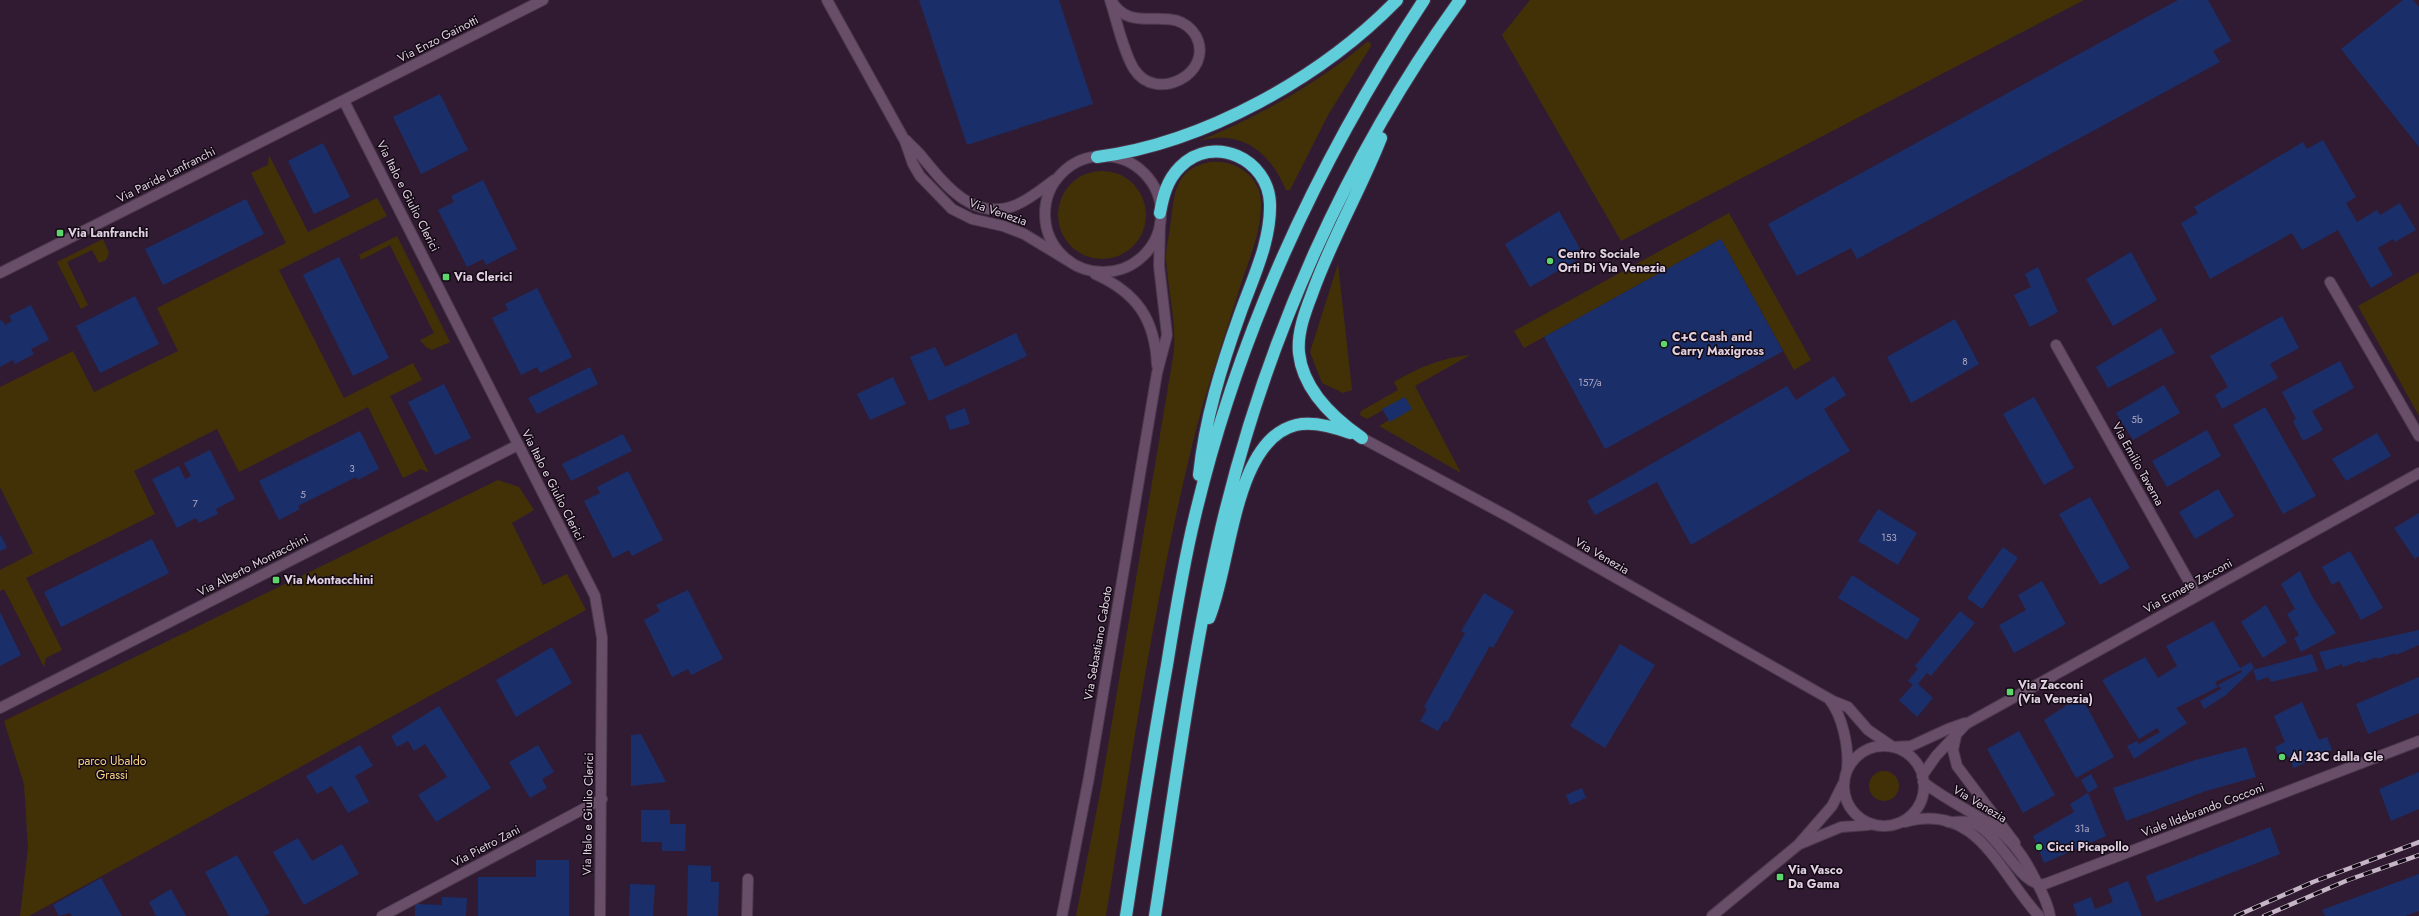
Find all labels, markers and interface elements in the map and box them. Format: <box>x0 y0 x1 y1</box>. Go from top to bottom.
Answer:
street label: Via Enzo Gainotti <box>394 11 482 67</box>
street label: Via Italo e Giulio Clerici <box>372 137 444 255</box>
street label: Via Paride Lanfranchi <box>114 142 218 208</box>
street label: Via Venezia <box>967 194 1030 230</box>
place label: Via Lanfranchi <box>67 224 148 242</box>
marker: Via Lanfranchi <box>55 228 65 238</box>
place label: Centro Sociale Orti Di Via Venezia <box>1558 245 1666 277</box>
marker: Centro Sociale Orti Di Via Venezia <box>1545 256 1555 266</box>
place label: Via Clerici <box>453 268 512 286</box>
marker: Via Clerici <box>441 272 451 282</box>
place label: C+C Cash and Carry Maxigross <box>1672 328 1764 360</box>
marker: C+C Cash and Carry Maxigross <box>1659 339 1669 349</box>
house number: 8 <box>1962 354 1968 369</box>
house number: 157/a <box>1578 375 1602 390</box>
house number: 5b <box>2131 412 2143 427</box>
street label: Via Emilio Taverna <box>2108 419 2169 509</box>
street label: Via Italo e Giulio Clerici <box>517 426 589 544</box>
house number: 3 <box>349 461 355 476</box>
house number: 5 <box>300 487 306 502</box>
house number: 7 <box>192 496 198 511</box>
street label: Via Alberto Montacchini <box>194 529 312 601</box>
house number: 153 <box>1881 530 1897 545</box>
street label: Via Venezia <box>1571 533 1633 579</box>
street label: Via Ermete Zacconi <box>2140 554 2236 618</box>
place label: Via Montacchini <box>283 571 373 589</box>
marker: Via Montacchini <box>271 575 281 585</box>
street label: Via Sebastiano Caboto <box>1079 584 1117 702</box>
place label: Via Zacconi (Via Venezia) <box>2017 676 2093 708</box>
marker: Via Zacconi (Via Venezia) <box>2005 687 2015 697</box>
place label: Al 23C dalla Gle <box>2289 748 2383 766</box>
park label: parco Ubaldo Grassi <box>78 752 147 784</box>
marker: Al 23C dalla Gle <box>2277 752 2287 762</box>
street label: Via Italo e Giulio Clerici <box>578 753 598 875</box>
street label: Viale Ildebrando Cocconi <box>2139 778 2267 842</box>
street label: Via Venezia <box>1950 781 2011 827</box>
street label: Via Pietro Zani <box>449 820 523 872</box>
house number: 31a <box>2075 821 2090 836</box>
place label: Cicci Picapollo <box>2047 838 2129 856</box>
marker: Cicci Picapollo <box>2034 842 2044 852</box>
place label: Via Vasco Da Gama <box>1787 861 1843 893</box>
marker: Via Vasco Da Gama <box>1775 872 1785 882</box>

